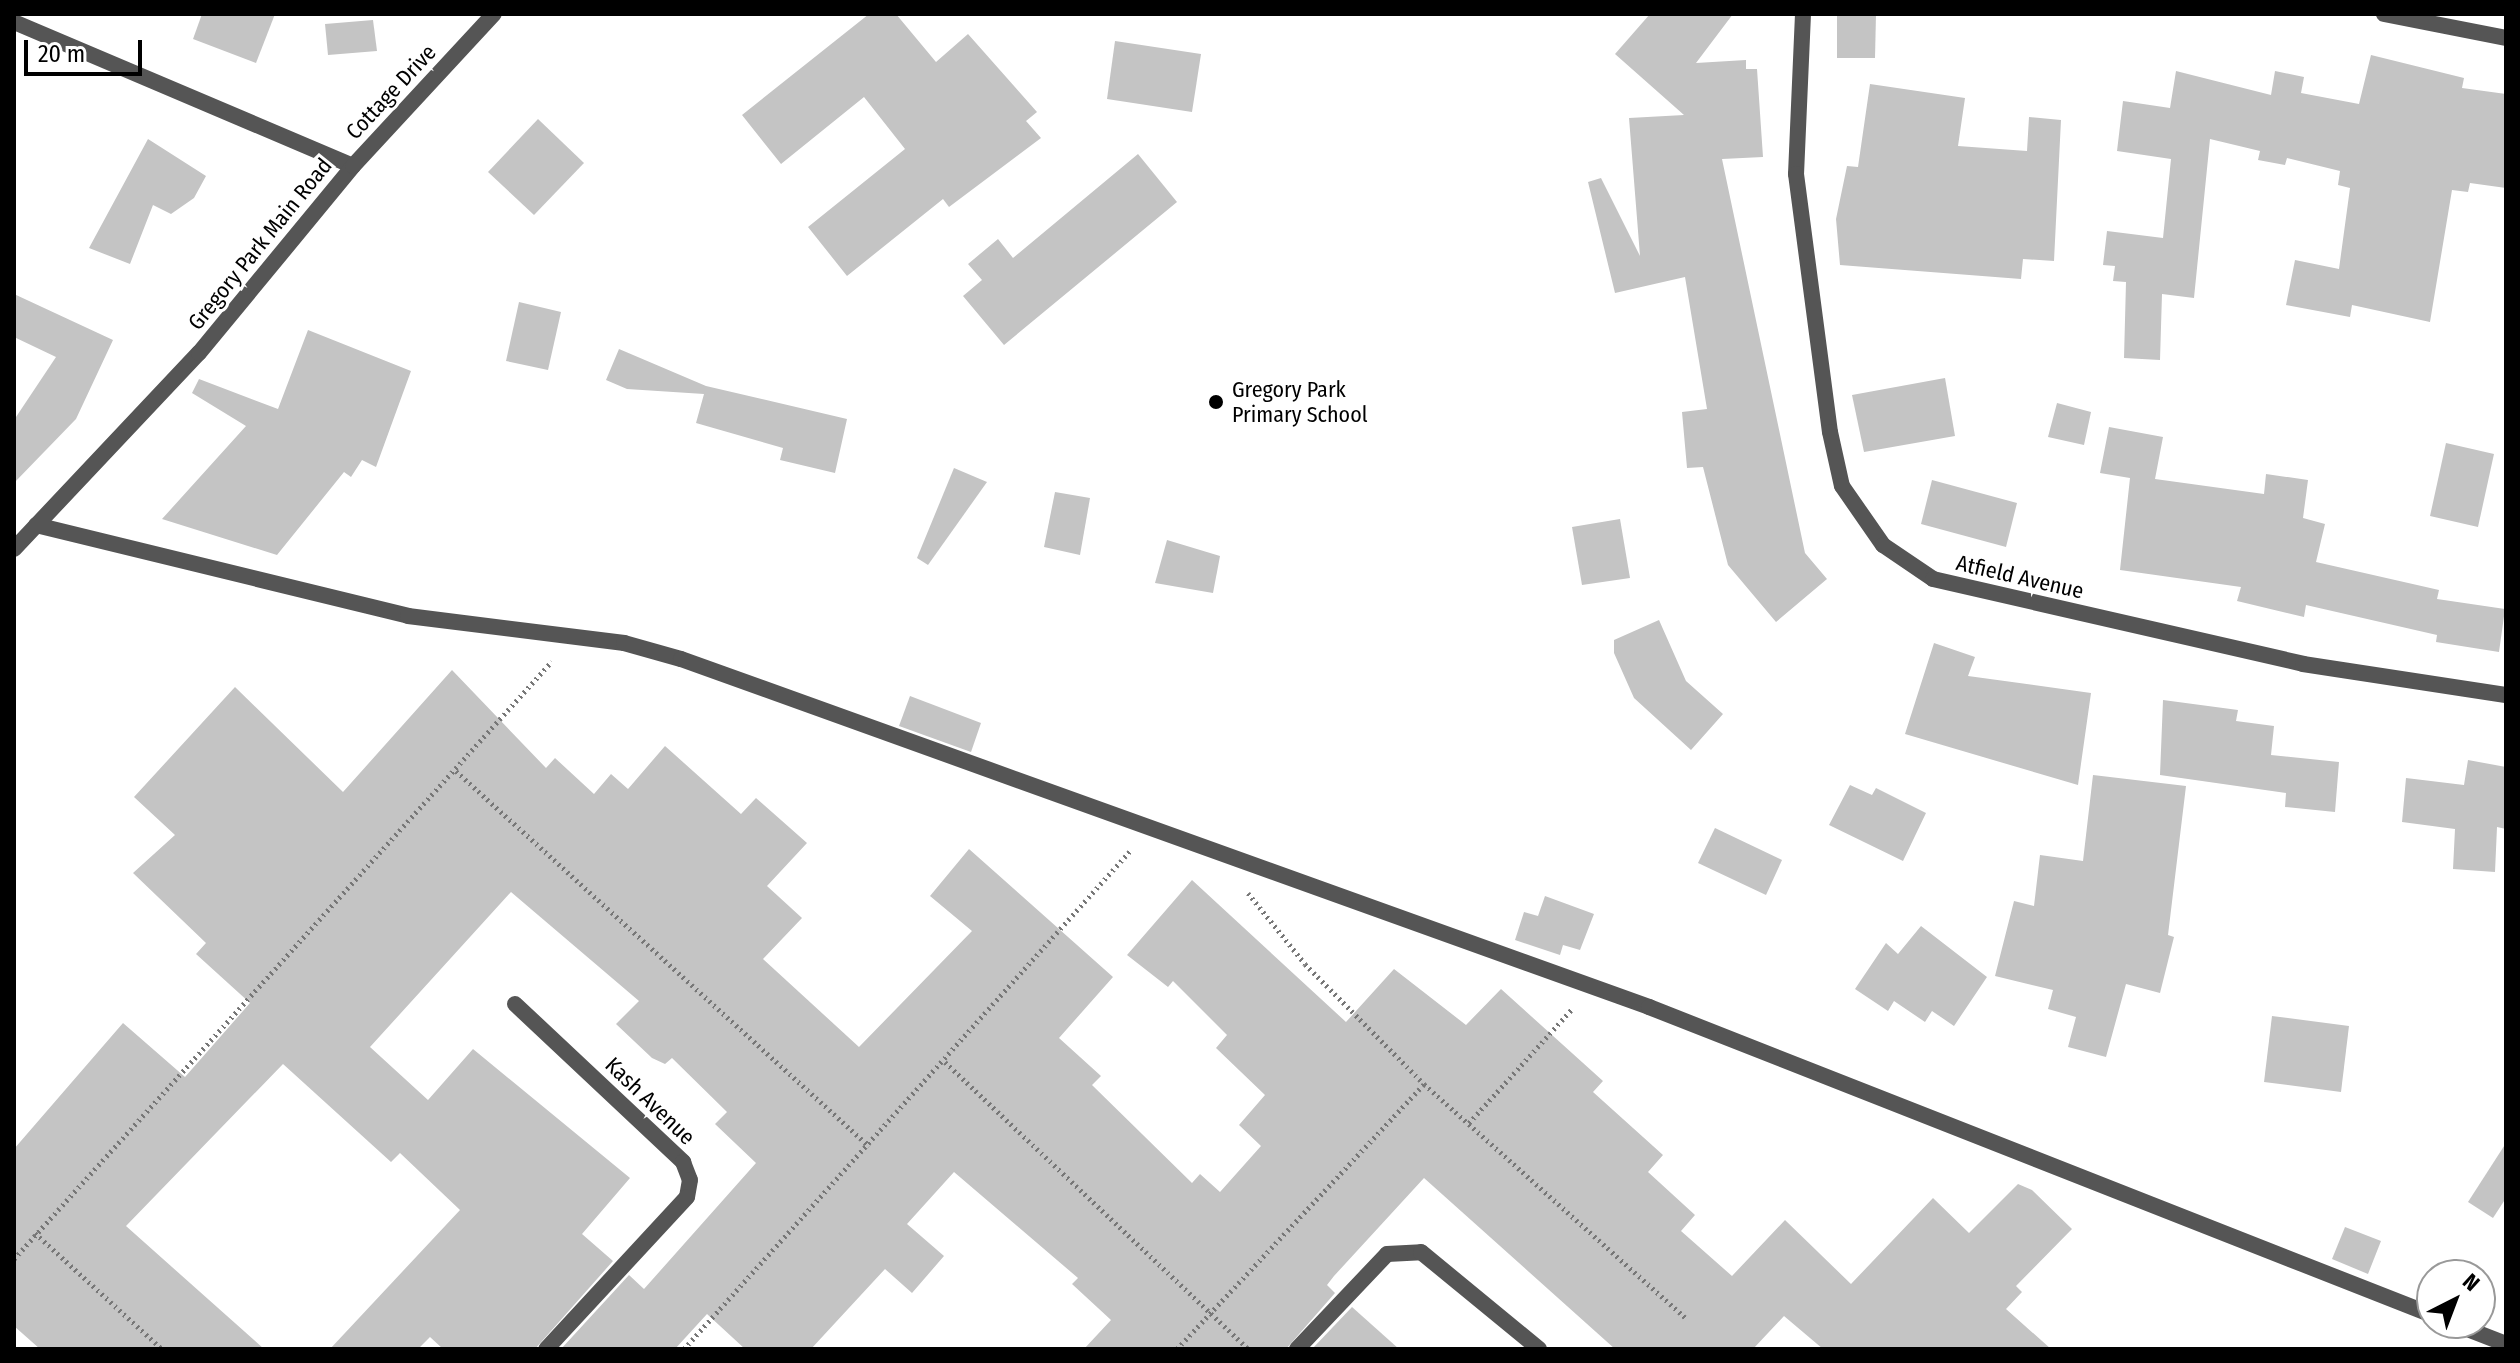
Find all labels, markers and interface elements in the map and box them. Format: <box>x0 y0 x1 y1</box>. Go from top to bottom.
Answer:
scale bar <box>28 24 146 74</box>
street label: Cottage Drive <box>341 39 441 145</box>
text: 20 m <box>38 40 85 68</box>
street label: Gregory Park Main Road <box>183 153 337 335</box>
place label: Gregory Park Primary School <box>1232 376 1368 428</box>
marker: Gregory Park Primary School <box>1207 393 1225 411</box>
street label: Atfield Avenue <box>1954 550 2086 604</box>
street label: Kash Avenue <box>600 1052 700 1150</box>
north arrow <box>2416 1259 2496 1339</box>
text: N <box>2457 1268 2485 1297</box>

